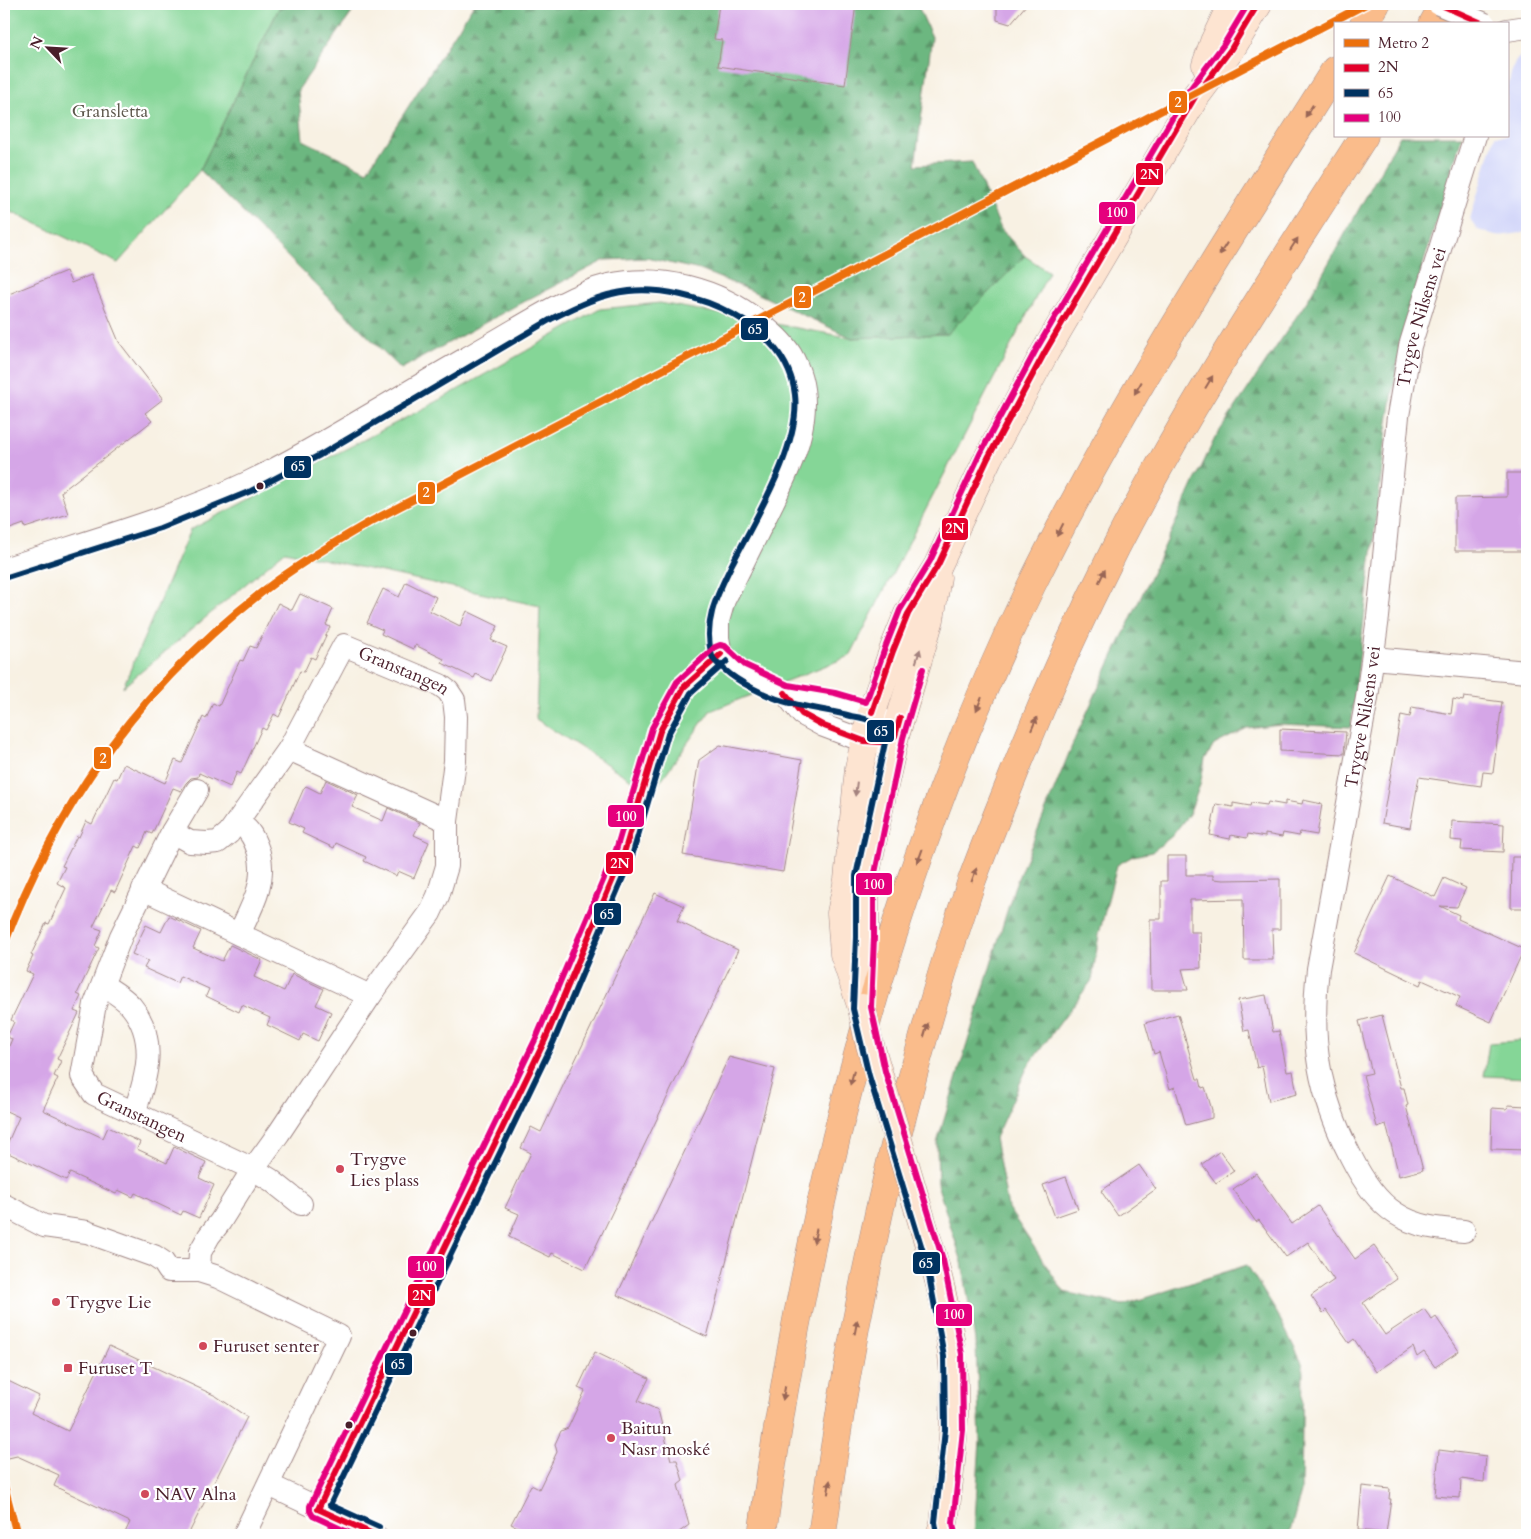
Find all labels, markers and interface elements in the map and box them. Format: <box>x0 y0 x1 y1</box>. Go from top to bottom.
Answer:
north arrow <box>22 22 72 72</box>
legend <box>1334 22 1508 138</box>
text: N <box>25 33 48 52</box>
text: Metro 2 <box>1378 33 1429 53</box>
text: 2N <box>1378 57 1399 77</box>
text: 65 <box>1378 83 1393 103</box>
line badge: 2 <box>1168 90 1188 114</box>
text: 2 <box>1174 93 1182 112</box>
park label: Gransletta <box>72 99 149 124</box>
one-way arrow <box>1304 105 1313 118</box>
text: 100 <box>1378 107 1401 127</box>
line badge: 2N <box>1135 162 1164 186</box>
text: 2N <box>1140 165 1160 184</box>
line badge: 100 <box>1098 201 1136 225</box>
text: 100 <box>1106 203 1128 222</box>
one-way arrow <box>1290 237 1299 251</box>
one-way arrow <box>1218 243 1227 256</box>
street label: Trygve Nilsens vei <box>1391 244 1452 389</box>
line badge: 2 <box>793 285 812 309</box>
text: 2 <box>798 288 806 307</box>
line badge: 65 <box>740 317 769 341</box>
text: 65 <box>748 320 762 339</box>
one-way arrow <box>1204 375 1213 388</box>
one-way arrow <box>1133 381 1142 394</box>
line badge: 65 <box>283 455 312 479</box>
text: 65 <box>291 457 305 476</box>
unlabelled marker <box>255 481 265 491</box>
line badge: 2 <box>417 481 436 505</box>
text: 2 <box>422 483 430 502</box>
line badge: 2N <box>941 517 969 541</box>
text: 2N <box>945 519 965 538</box>
one-way arrow <box>1056 523 1064 538</box>
one-way arrow <box>1098 569 1106 583</box>
street label: Granstangen <box>355 640 456 701</box>
street label: Trygve Nilsens vei <box>1338 644 1386 791</box>
one-way arrow <box>915 648 923 663</box>
one-way arrow <box>974 697 982 711</box>
one-way arrow <box>1031 717 1039 731</box>
line badge: 65 <box>866 719 895 743</box>
text: 65 <box>874 722 888 741</box>
line badge: 2 <box>93 746 112 770</box>
text: 2 <box>99 749 107 768</box>
one-way arrow <box>852 782 860 798</box>
line badge: 100 <box>607 804 645 828</box>
text: 100 <box>615 807 637 826</box>
one-way arrow <box>916 848 923 863</box>
line badge: 2N <box>605 851 634 875</box>
text: 2N <box>610 854 630 873</box>
one-way arrow <box>970 867 978 882</box>
line badge: 100 <box>855 872 893 896</box>
text: 100 <box>863 875 885 894</box>
line badge: 65 <box>593 902 622 926</box>
text: 65 <box>600 905 614 924</box>
one-way arrow <box>923 1022 931 1037</box>
one-way arrow <box>848 1070 856 1085</box>
street label: Granstangen <box>92 1084 192 1149</box>
place label: Trygve Lies plass <box>350 1147 419 1193</box>
marker: Trygve Lies plass <box>334 1163 346 1175</box>
one-way arrow <box>810 1228 818 1244</box>
line badge: 65 <box>912 1251 941 1275</box>
text: 65 <box>919 1254 933 1273</box>
line badge: 100 <box>407 1255 445 1279</box>
text: 100 <box>415 1257 437 1276</box>
line badge: 2N <box>407 1283 436 1307</box>
text: 2N <box>412 1286 432 1305</box>
place label: Trygve Lie <box>66 1290 152 1315</box>
marker: Trygve Lie <box>50 1296 62 1308</box>
line badge: 100 <box>935 1303 973 1327</box>
text: 100 <box>943 1305 965 1324</box>
one-way arrow <box>852 1319 860 1334</box>
unlabelled marker <box>408 1328 418 1338</box>
place label: Furuset senter <box>213 1334 320 1359</box>
marker: Furuset senter <box>197 1340 209 1352</box>
line badge: 65 <box>384 1352 413 1376</box>
text: 65 <box>391 1355 405 1374</box>
place label: Furuset T <box>78 1356 153 1381</box>
marker: Furuset T <box>62 1362 74 1374</box>
one-way arrow <box>779 1385 787 1401</box>
place label: Baitun Nasr moské <box>621 1416 710 1462</box>
unlabelled marker <box>344 1420 354 1430</box>
marker: Baitun Nasr moské <box>605 1432 617 1444</box>
one-way arrow <box>825 1479 833 1495</box>
place label: NAV Alna <box>155 1482 237 1507</box>
marker: NAV Alna <box>139 1488 151 1500</box>

